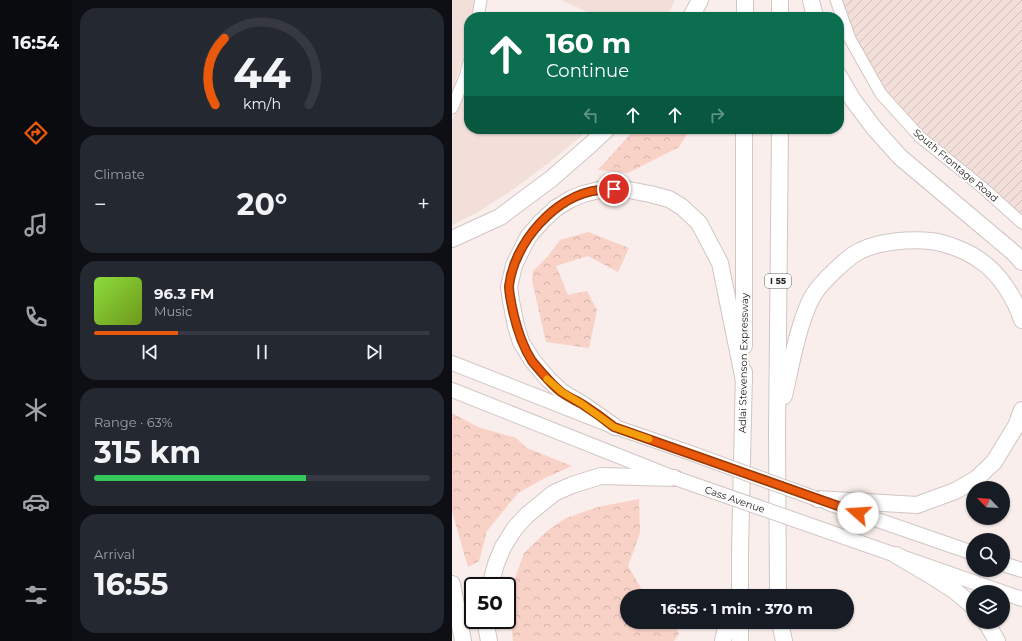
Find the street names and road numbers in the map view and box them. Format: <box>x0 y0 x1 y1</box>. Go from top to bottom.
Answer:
street label: South Frontage Road <box>910 126 1001 205</box>
road number: I 55 <box>765 274 791 288</box>
street label: Adlai Stevenson Expressway <box>736 292 751 433</box>
street label: Cass Avenue <box>703 483 767 516</box>

